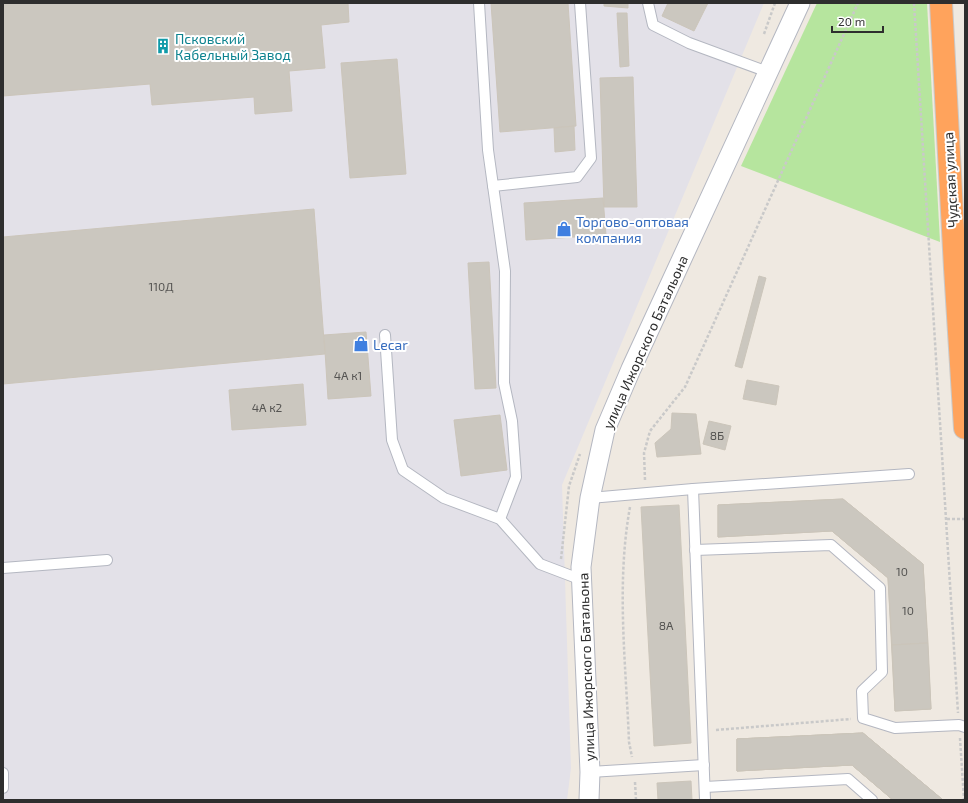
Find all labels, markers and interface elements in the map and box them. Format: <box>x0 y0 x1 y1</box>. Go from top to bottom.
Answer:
scale bar <box>832 8 883 34</box>
text: 20 m <box>838 14 865 28</box>
place label: Псковский Кабельный Завод <box>175 30 291 63</box>
building icon: Псковский Кабельный Завод <box>154 37 172 55</box>
street label: Чудская улица <box>939 132 961 228</box>
place label: Торгово-оптовая компания <box>576 213 689 246</box>
shop icon: Торгово-оптовая компания <box>555 220 573 238</box>
street label: улица Ижорского Батальона <box>599 252 691 432</box>
house number: 110Д <box>148 279 174 293</box>
shop icon: Lecar <box>352 335 370 353</box>
place label: Lecar <box>373 336 408 353</box>
house number: 4А к1 <box>334 368 362 382</box>
house number: 4А к2 <box>252 400 283 414</box>
house number: 8Б <box>710 428 724 442</box>
house number: 10 <box>896 564 908 578</box>
street label: улица Ижорского Батальона <box>574 573 598 761</box>
house number: 10 <box>902 603 914 617</box>
house number: 8А <box>659 618 674 632</box>

